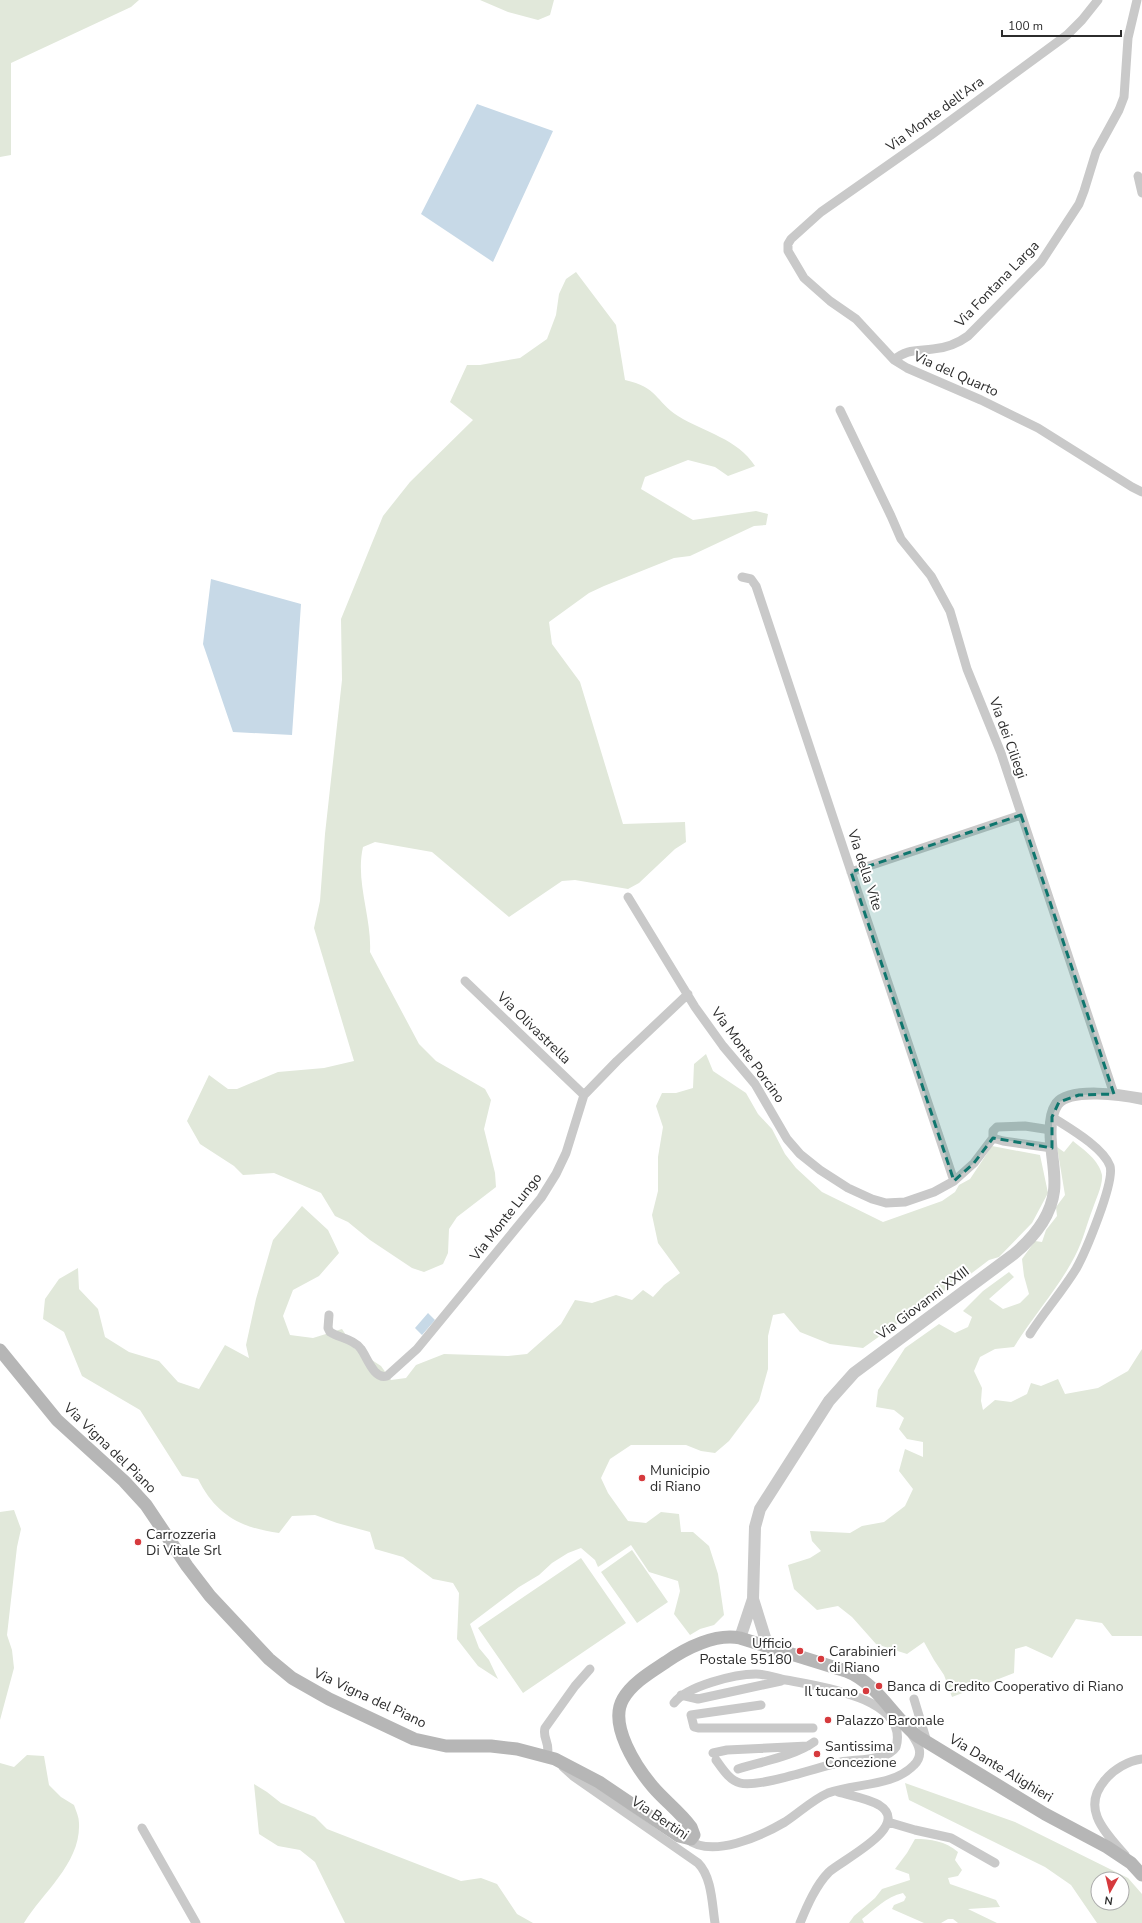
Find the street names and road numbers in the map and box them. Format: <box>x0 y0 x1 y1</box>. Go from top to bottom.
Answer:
street label: Via Monte dell'Ara <box>881 72 988 157</box>
street label: Via Fontana Larga <box>950 236 1043 332</box>
street label: Via del Quarto <box>910 346 1002 401</box>
street label: Via dei Ciliegi <box>984 694 1032 781</box>
street label: Via della Vite <box>843 826 887 913</box>
street label: Via Olivastrella <box>492 987 575 1068</box>
street label: Via Monte Porcino <box>706 1002 789 1107</box>
street label: Via Monte Lungo <box>465 1169 546 1266</box>
street label: Via Giovanni XXIII <box>872 1262 973 1345</box>
street label: Via Vigna del Piano <box>59 1398 161 1498</box>
street label: Via Vigna del Piano <box>310 1663 430 1733</box>
street label: Via Dante Alighieri <box>945 1729 1057 1807</box>
street label: Via Bertini <box>627 1791 692 1844</box>

